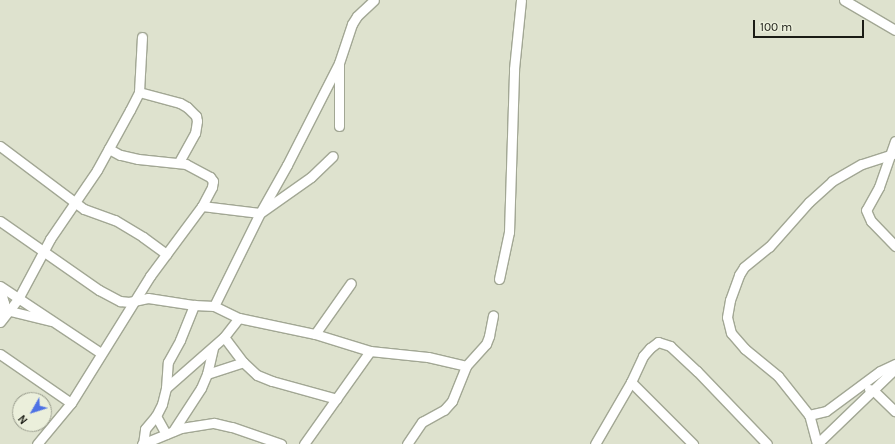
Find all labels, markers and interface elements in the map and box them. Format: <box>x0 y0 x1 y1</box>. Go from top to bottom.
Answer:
scale bar <box>755 12 866 38</box>
text: 100 m <box>760 20 792 34</box>
north arrow <box>12 392 52 432</box>
text: N <box>16 412 31 426</box>

